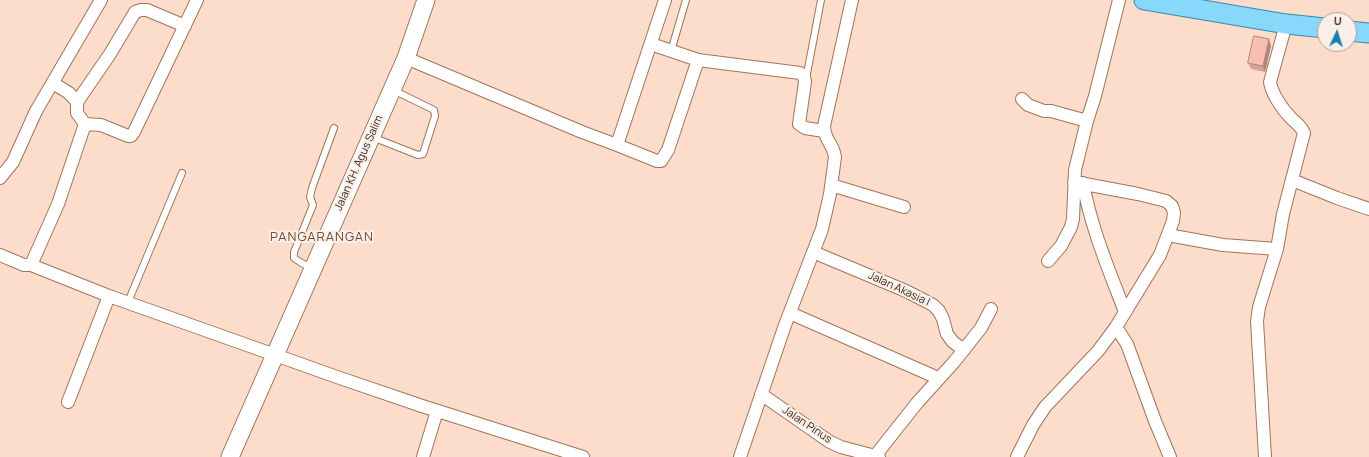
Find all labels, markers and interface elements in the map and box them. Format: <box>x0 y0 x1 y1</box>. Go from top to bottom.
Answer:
north arrow <box>1317 12 1357 52</box>
text: U <box>1333 13 1342 28</box>
street label: Jalan KH. Agus Salim <box>332 113 386 213</box>
district label: PANGARANGAN <box>270 229 374 245</box>
street label: Jalan Akasia I <box>866 269 932 309</box>
street label: Jalan Pinus <box>780 404 834 446</box>

